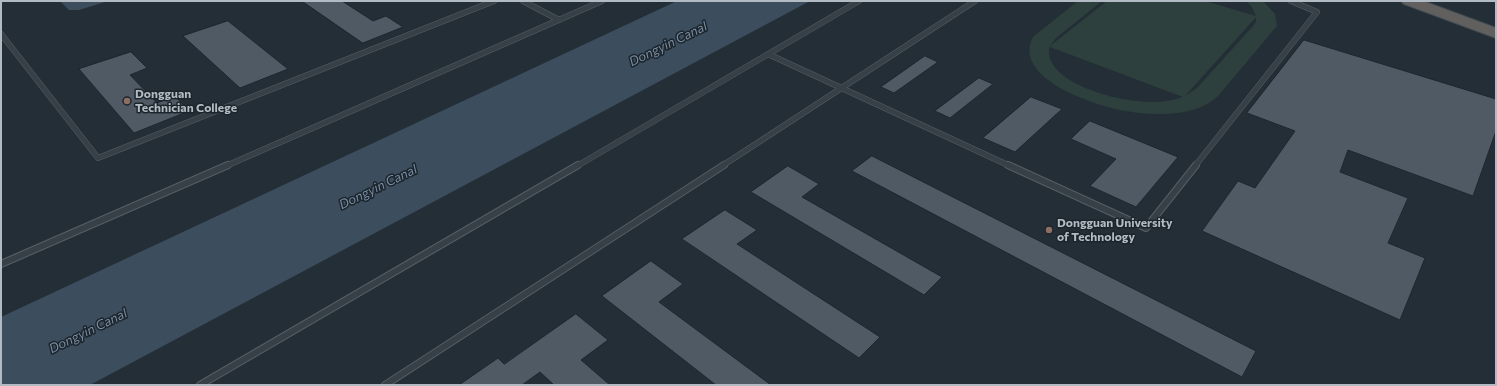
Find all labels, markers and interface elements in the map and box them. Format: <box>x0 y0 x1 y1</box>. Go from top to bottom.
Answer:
water label: Dongyin Canal <box>626 18 710 70</box>
place label: Dongguan Technician College <box>135 87 237 115</box>
marker: Dongguan Technician College <box>122 96 132 106</box>
water label: Dongyin Canal <box>336 161 420 213</box>
place label: Dongguan University of Technology <box>1057 216 1172 244</box>
marker: Dongguan University of Technology <box>1044 225 1054 235</box>
water label: Dongyin Canal <box>46 305 130 357</box>

